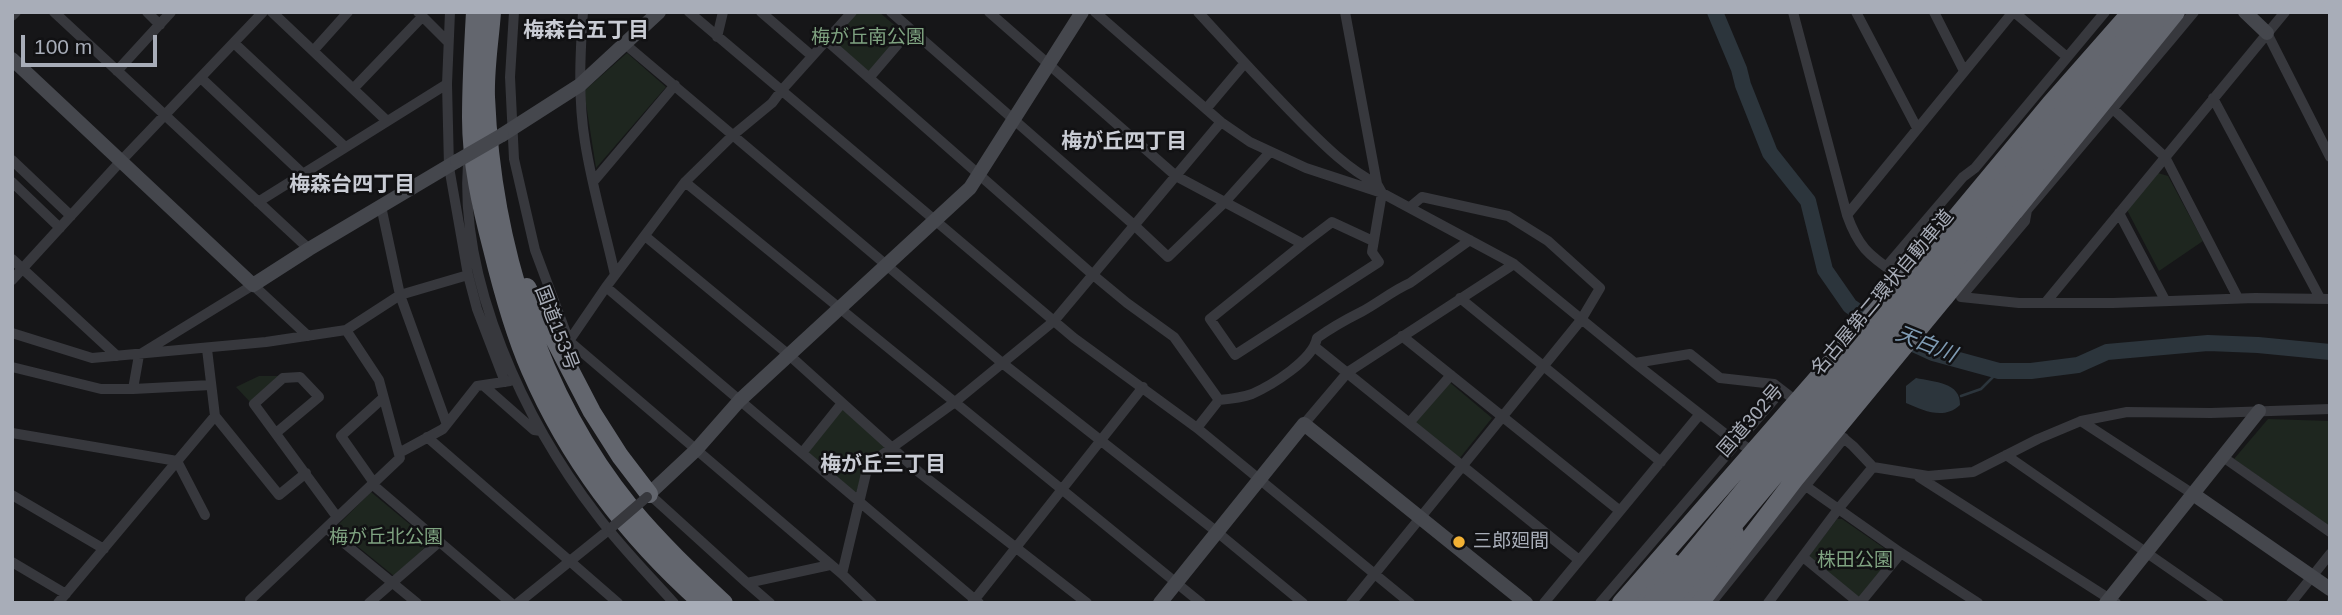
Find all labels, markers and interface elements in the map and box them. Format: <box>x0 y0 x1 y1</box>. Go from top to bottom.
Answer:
district label: 梅森台五丁目 <box>523 18 649 44</box>
scale bar <box>24 21 161 65</box>
park label: 梅が丘南公園 <box>811 27 925 49</box>
text: 100 m <box>34 35 92 58</box>
district label: 梅が丘四丁目 <box>1061 129 1187 155</box>
district label: 梅森台四丁目 <box>289 172 415 198</box>
street label: 名古屋第二環状自動車道 <box>1807 206 1959 380</box>
street label: 国道153号 <box>529 283 583 373</box>
water label: 天白川 <box>1892 322 1960 368</box>
street label: 国道302号 <box>1713 380 1789 462</box>
district label: 梅が丘三丁目 <box>820 452 946 478</box>
park label: 梅が丘北公園 <box>329 527 443 549</box>
place label: 三郎廻間 <box>1473 531 1549 553</box>
marker: 三郎廻間 <box>1451 534 1467 550</box>
park label: 株田公園 <box>1817 550 1893 572</box>

